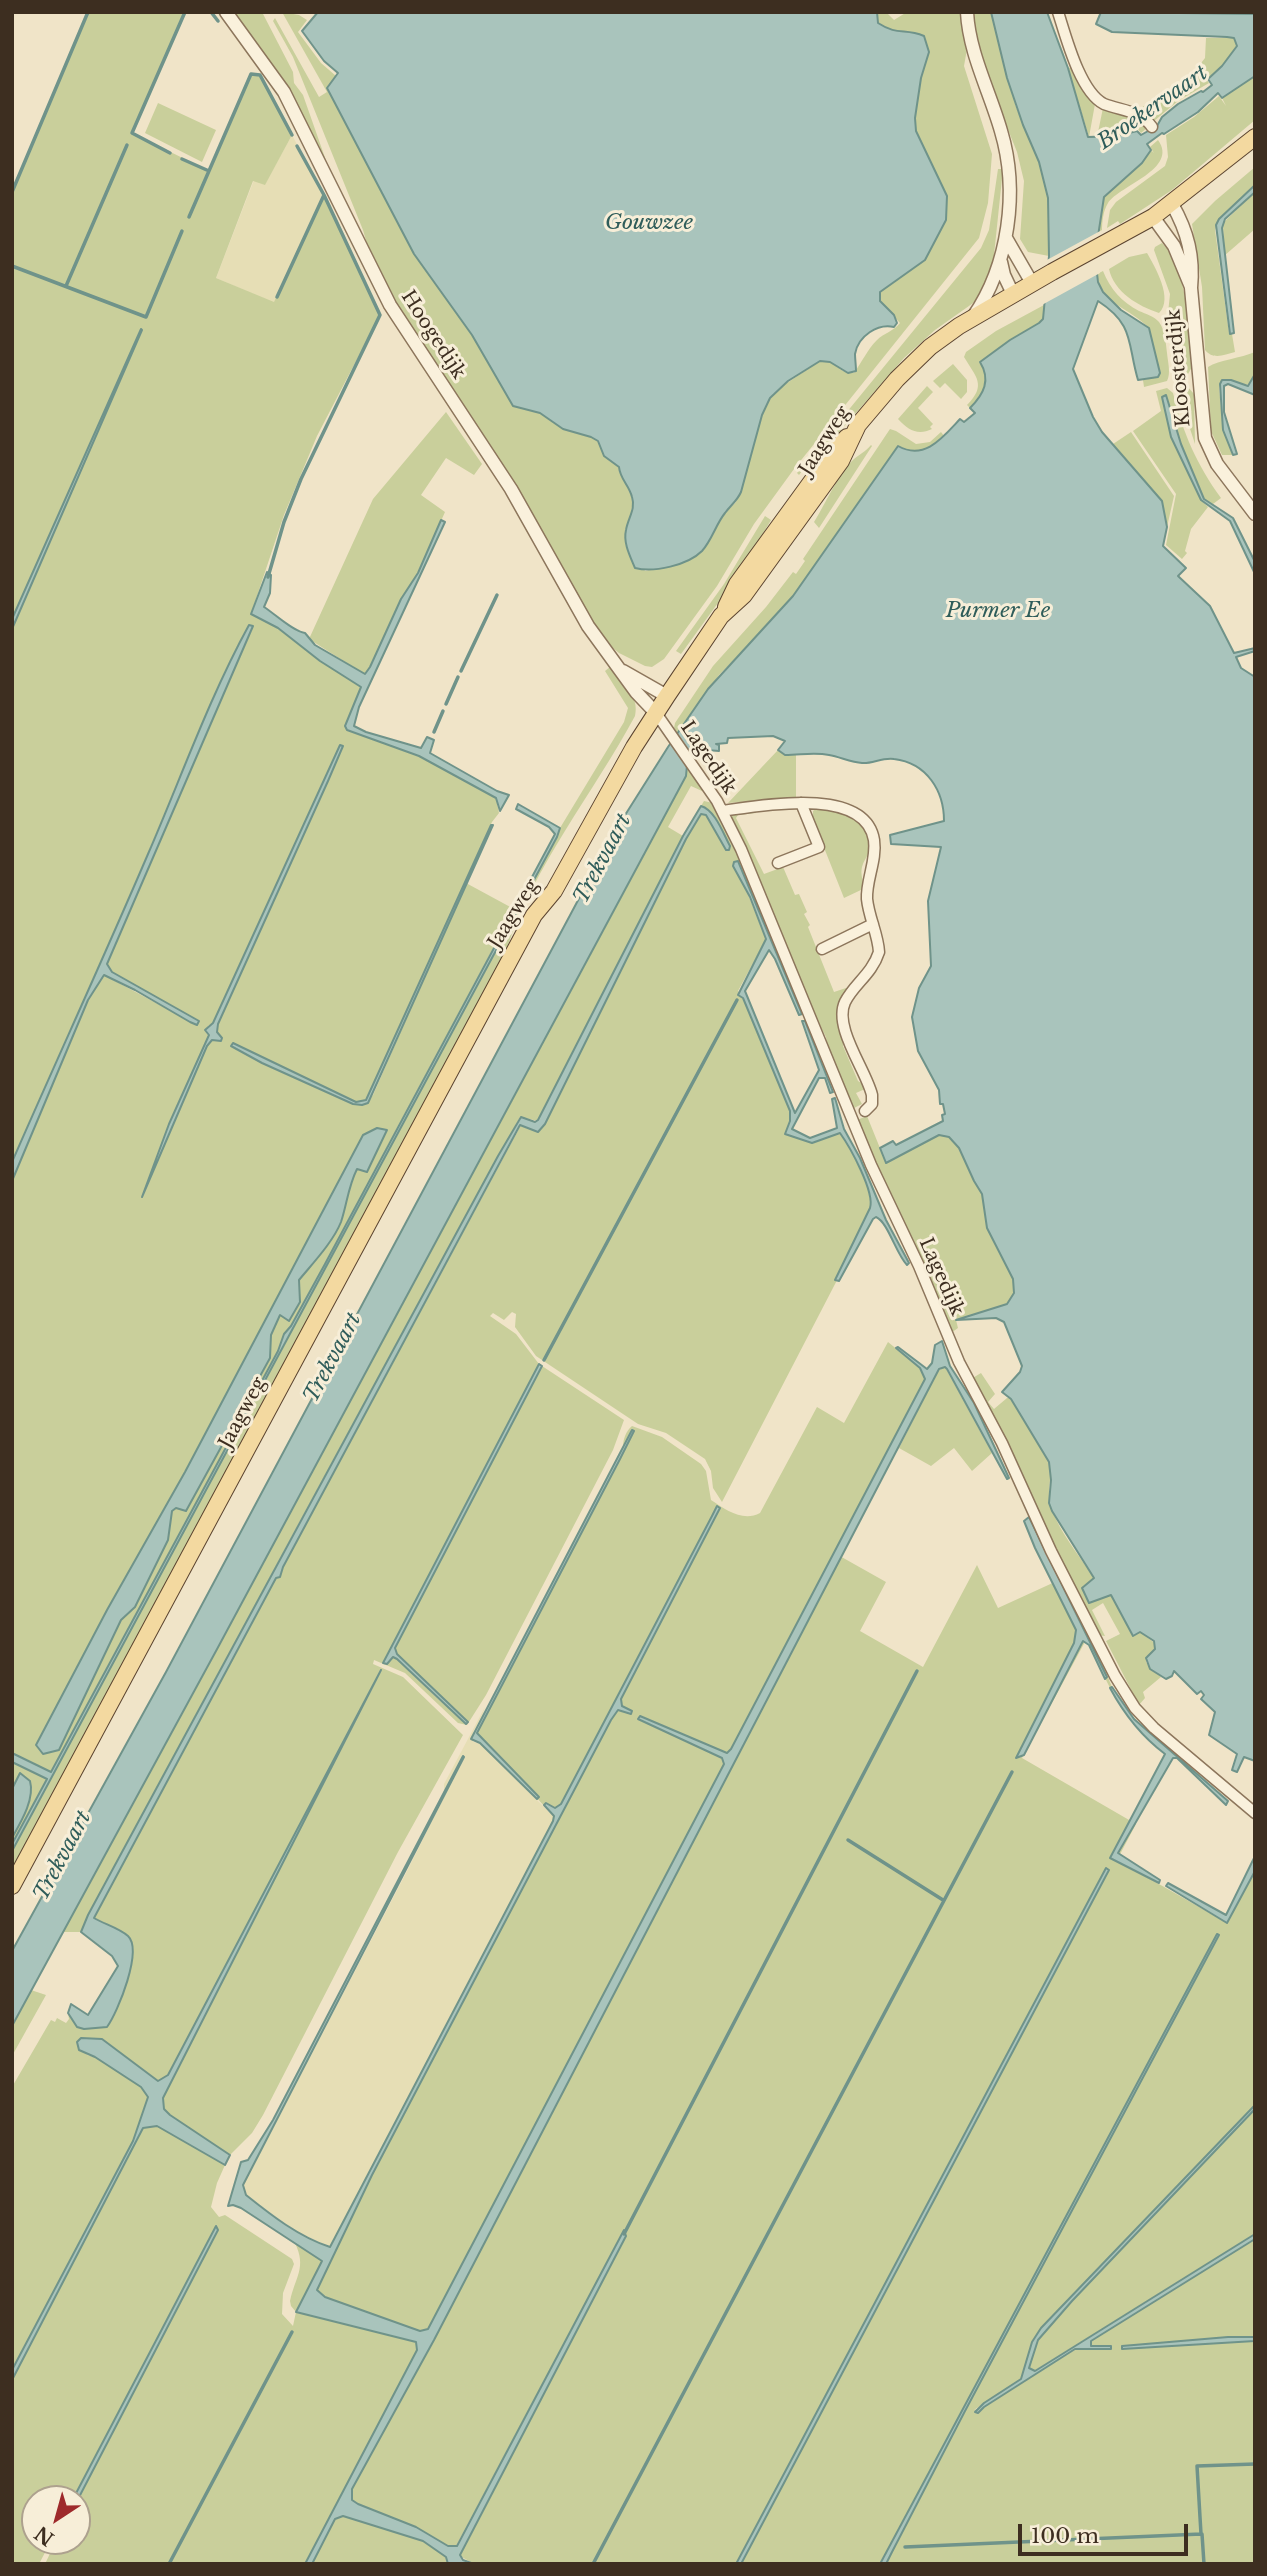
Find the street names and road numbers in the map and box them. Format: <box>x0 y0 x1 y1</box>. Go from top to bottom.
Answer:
street label: Hoogedijk <box>396 286 470 384</box>
street label: Kloosterdijk <box>1162 308 1196 428</box>
street label: Jaagweg <box>795 402 855 480</box>
street label: Lagedijk <box>675 717 741 799</box>
street label: Jaagweg <box>484 875 544 953</box>
street label: Lagedijk <box>914 1234 968 1320</box>
street label: Jaagweg <box>215 1373 271 1453</box>

